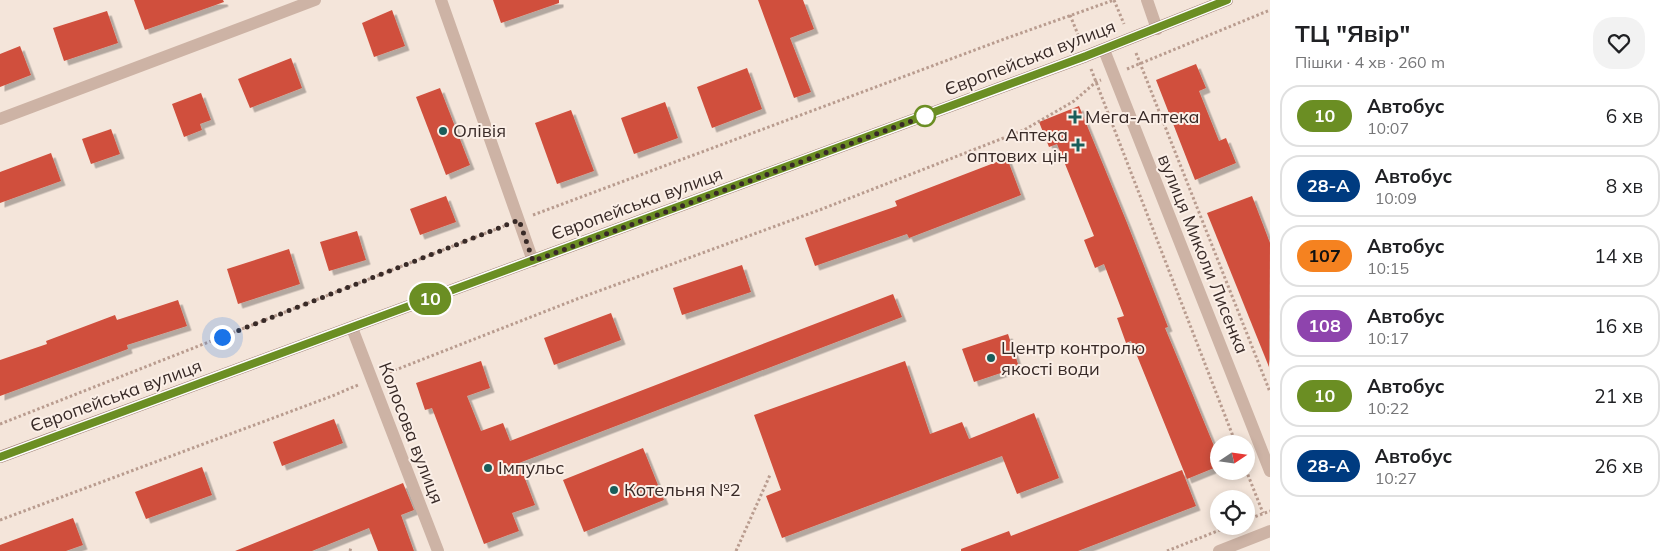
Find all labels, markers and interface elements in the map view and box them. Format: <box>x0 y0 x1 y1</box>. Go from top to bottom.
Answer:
street label: Європейська вулиця <box>941 14 1118 101</box>
button: heart <box>1593 17 1645 69</box>
text: ТЦ "Явір" <box>1295 18 1410 48</box>
text: Пішки · 4 хв · 260 m <box>1295 52 1445 72</box>
text: Автобус <box>1367 94 1445 118</box>
text: 10 <box>1314 104 1335 127</box>
text: 6 хв <box>1606 104 1643 128</box>
unlabelled marker <box>914 105 936 127</box>
place label: Мега-Аптека <box>1085 105 1200 128</box>
marker: Мега-Аптека <box>1069 111 1081 123</box>
text: 10:07 <box>1367 118 1409 138</box>
place label: Олівія <box>453 119 506 142</box>
place label: Аптека оптових цін <box>967 123 1068 167</box>
marker: Олівія <box>437 125 449 137</box>
marker: Аптека оптових цін <box>1072 139 1084 151</box>
street label: вулиця Миколи Лисенка <box>1153 151 1254 357</box>
street label: Європейська вулиця <box>548 162 726 245</box>
text: Автобус <box>1375 164 1452 188</box>
text: 28-А <box>1307 174 1350 197</box>
text: 8 хв <box>1606 174 1643 198</box>
text: 10:09 <box>1375 188 1417 208</box>
text: Автобус <box>1367 234 1445 258</box>
text: 107 <box>1308 244 1341 267</box>
text: 14 хв <box>1594 244 1643 268</box>
text: 10:15 <box>1367 258 1409 278</box>
line badge: 10 <box>408 283 452 315</box>
text: 10 <box>419 287 441 310</box>
text: Автобус <box>1367 304 1445 328</box>
text: 108 <box>1308 314 1341 337</box>
text: 16 хв <box>1594 314 1643 338</box>
your location <box>210 325 235 350</box>
text: 10:17 <box>1367 328 1409 348</box>
place label: Центр контролю якості води <box>1001 336 1145 380</box>
marker: Центр контролю якості води <box>985 352 997 364</box>
street label: Європейська вулиця <box>27 354 205 437</box>
street label: Колосова вулиця <box>374 359 449 507</box>
text: Автобус <box>1367 374 1445 398</box>
text: 10 <box>1314 384 1335 407</box>
text: 21 хв <box>1594 384 1643 408</box>
text: 10:22 <box>1367 398 1409 418</box>
north arrow <box>1210 435 1255 480</box>
map controls <box>1210 435 1255 535</box>
text: Автобус <box>1375 444 1452 468</box>
text: 28-А <box>1307 454 1350 477</box>
text: 26 хв <box>1594 454 1643 478</box>
place label: Імпульс <box>498 456 564 479</box>
marker: Імпульс <box>482 462 494 474</box>
text: 10:27 <box>1375 468 1417 488</box>
place label: Котельня №2 <box>624 478 740 501</box>
marker: Котельня №2 <box>608 484 620 496</box>
button: locate <box>1210 490 1255 535</box>

